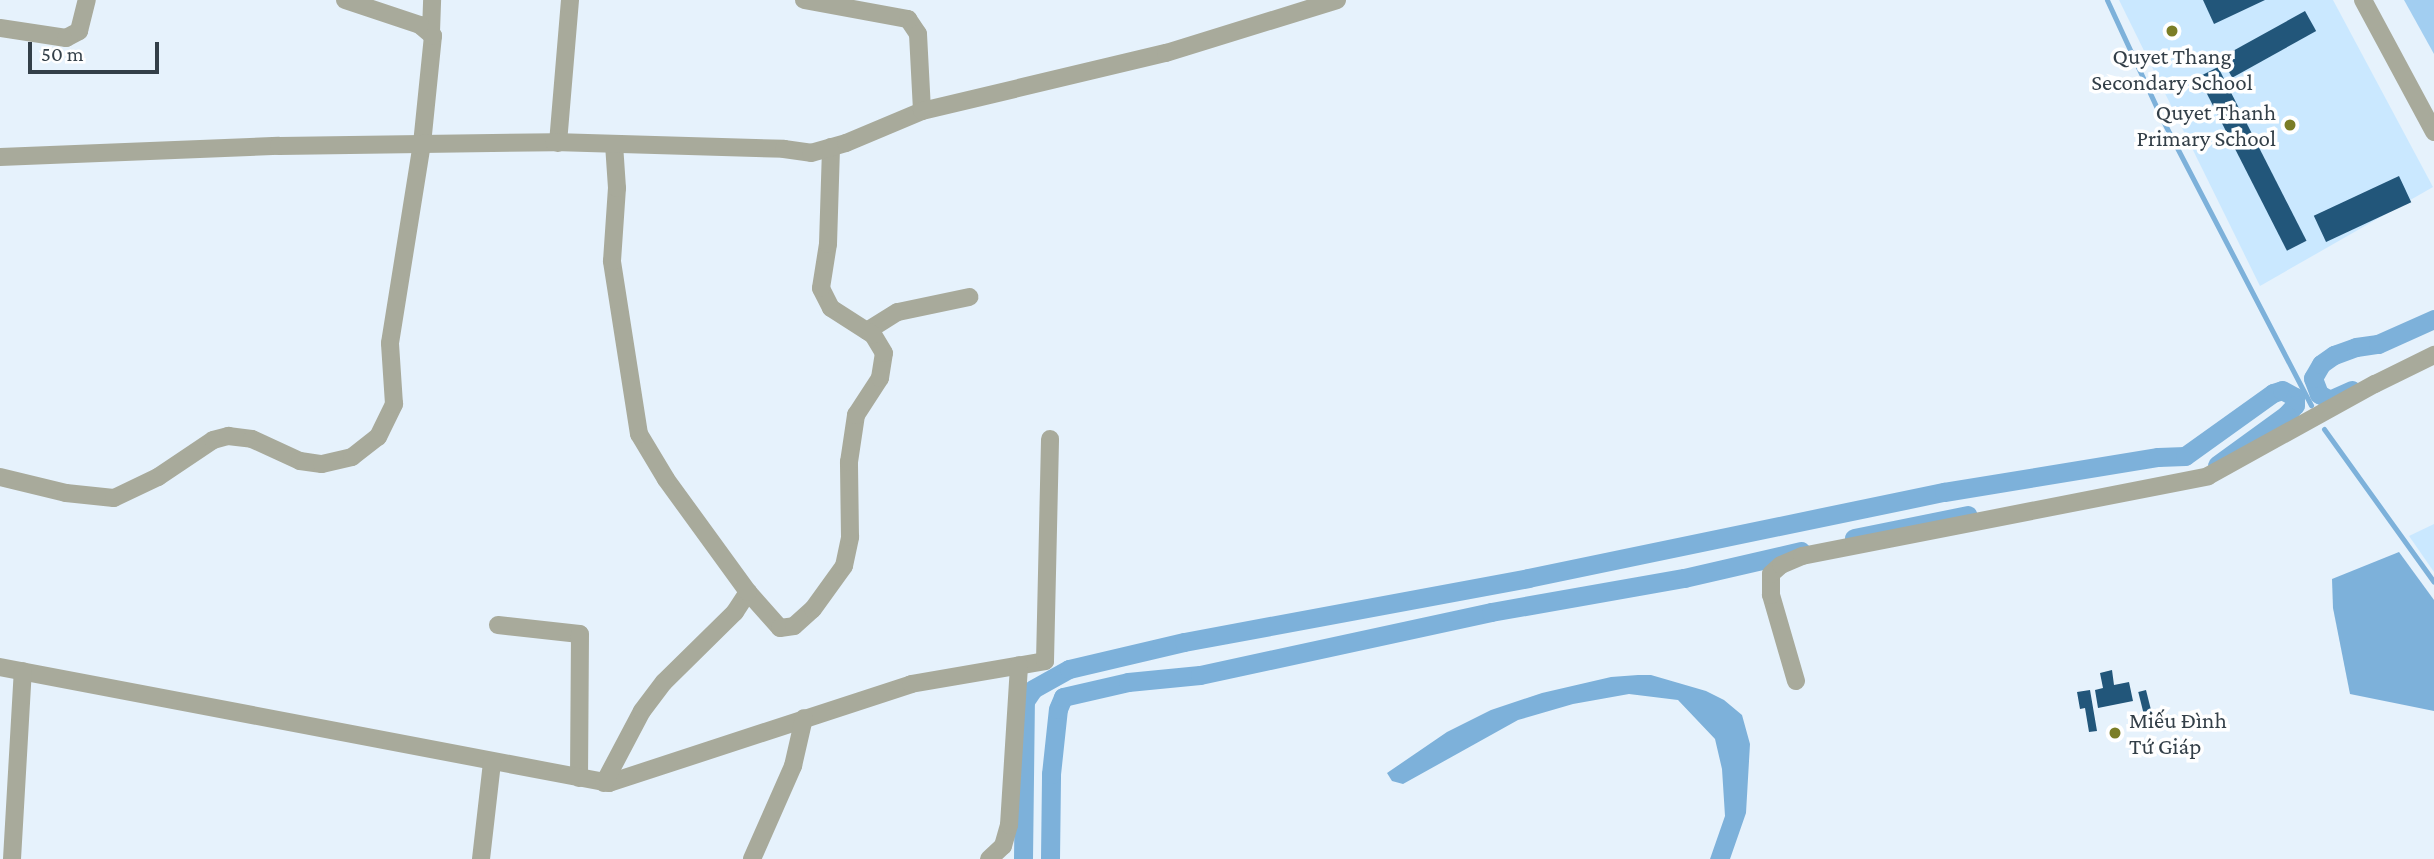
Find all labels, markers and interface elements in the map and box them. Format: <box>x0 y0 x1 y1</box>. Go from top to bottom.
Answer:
marker: Quyet Thang Secondary School <box>2164 23 2180 39</box>
scale bar <box>32 28 163 72</box>
text: 50 m <box>41 42 84 66</box>
place label: Quyet Thang Secondary School <box>2091 42 2253 96</box>
place label: Quyet Thanh Primary School <box>2137 98 2276 152</box>
marker: Quyet Thanh Primary School <box>2282 117 2298 133</box>
place label: Miếu Đình Tứ Giáp <box>2129 706 2227 760</box>
marker: Miếu Đình Tứ Giáp <box>2107 725 2123 741</box>

